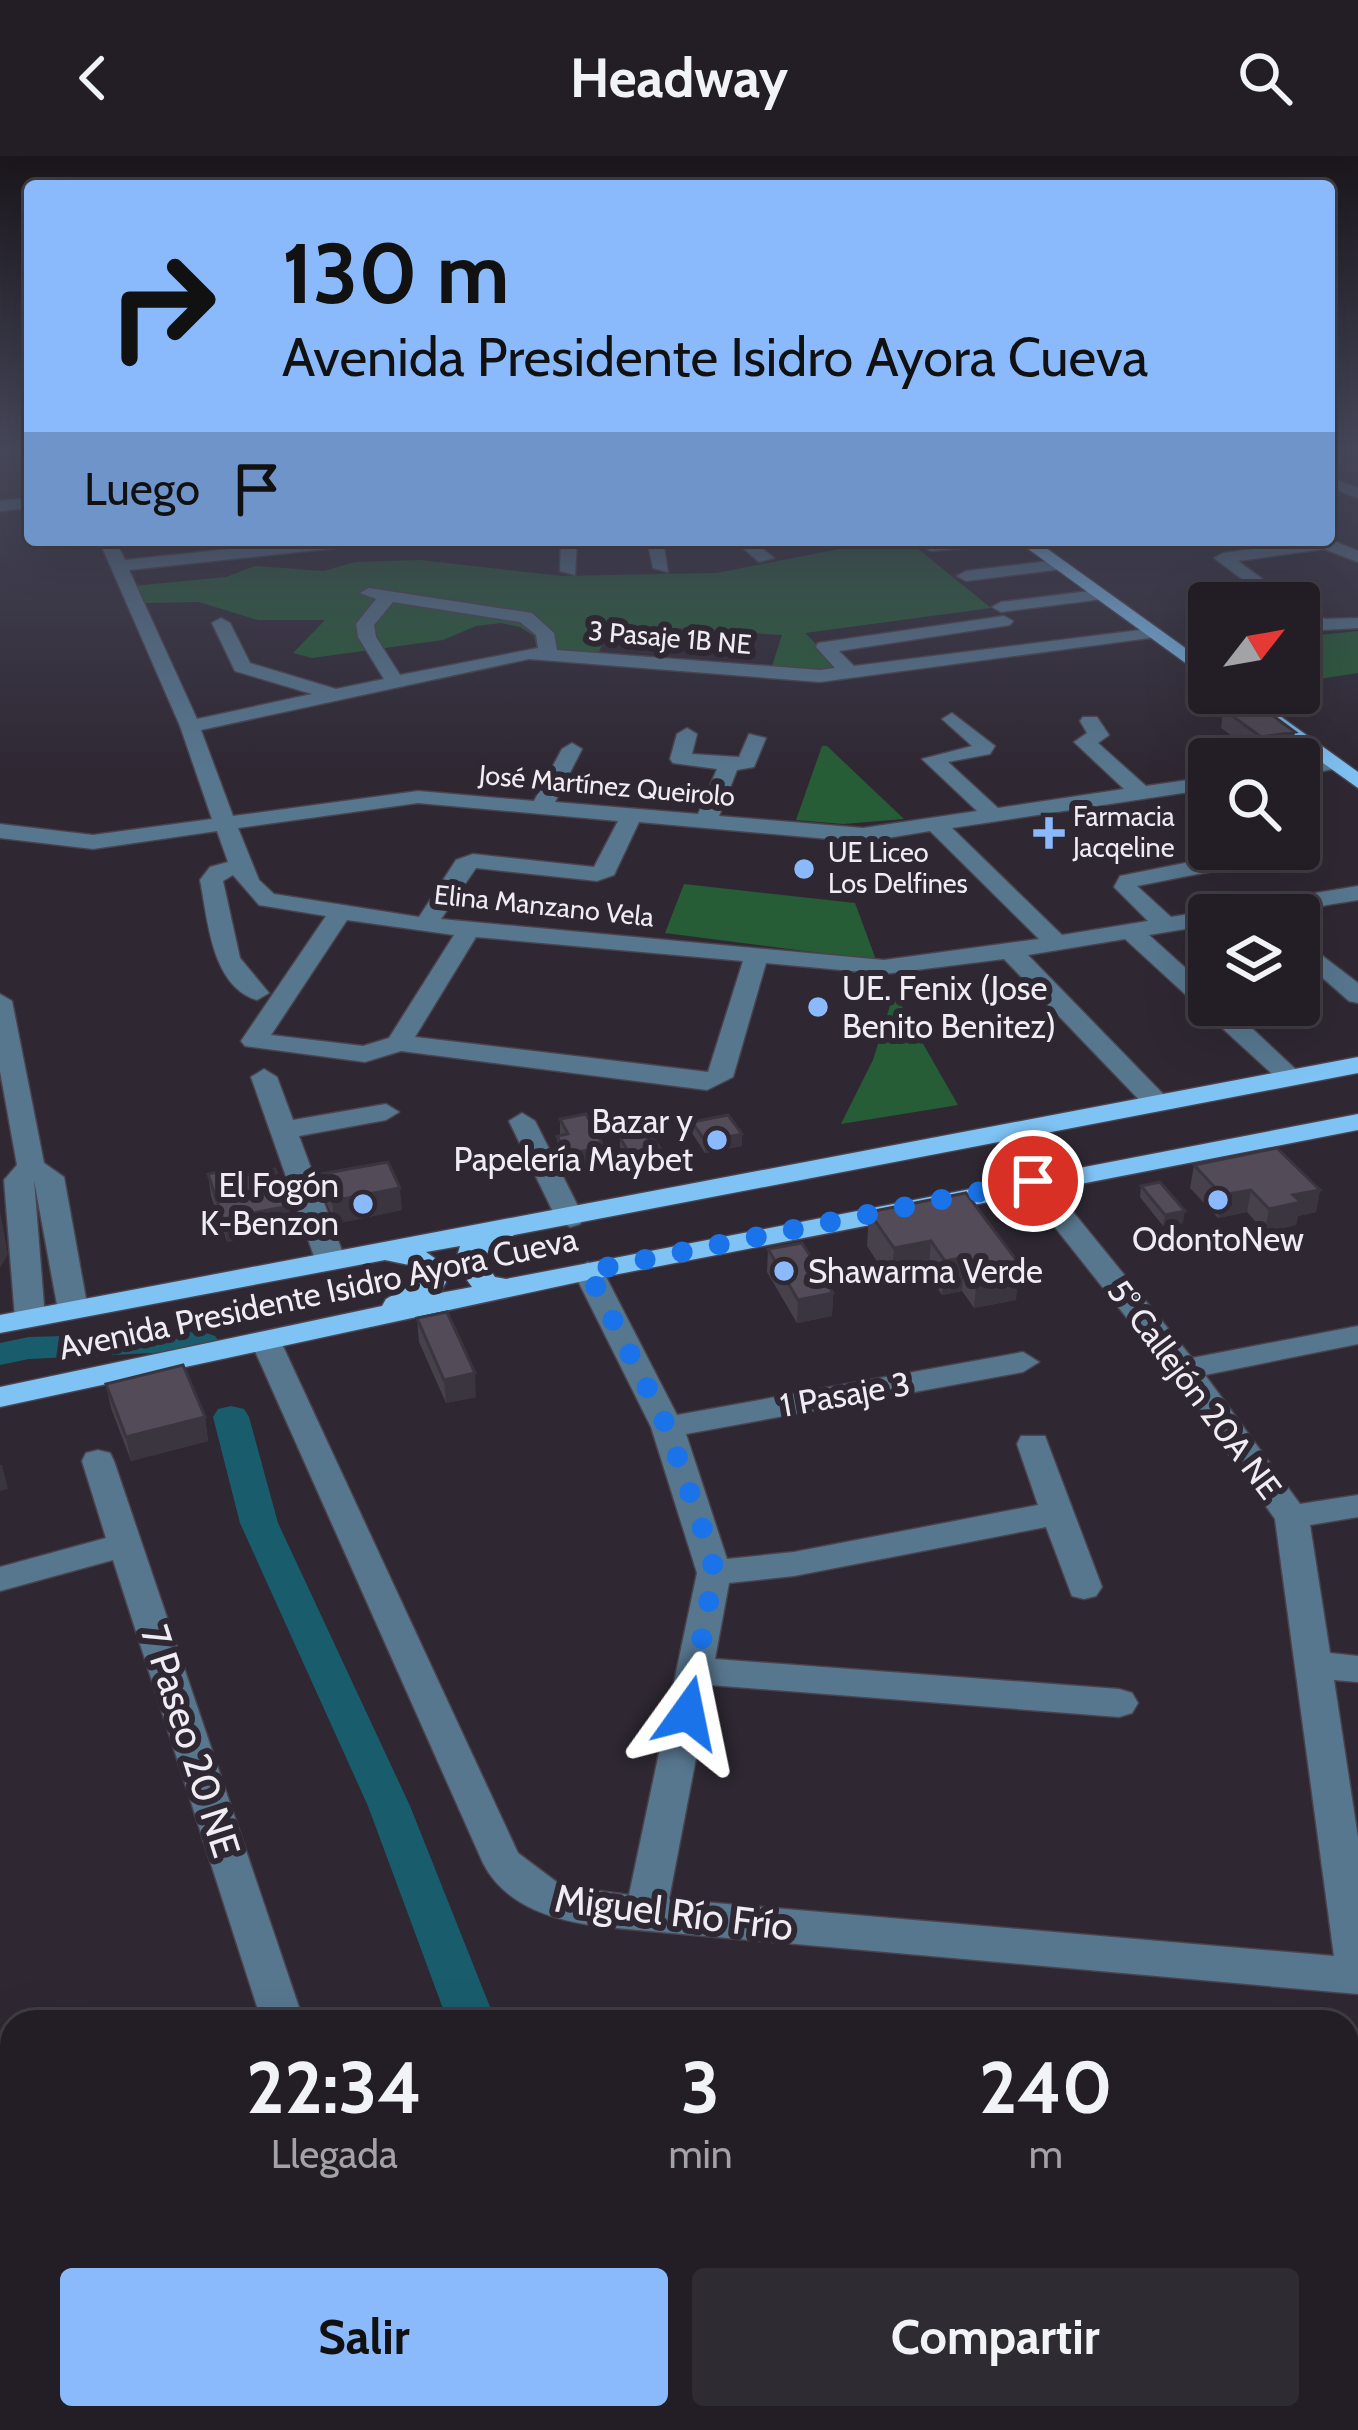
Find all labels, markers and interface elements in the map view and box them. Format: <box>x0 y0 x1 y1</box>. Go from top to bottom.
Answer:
icon: back <box>60 45 126 111</box>
text: Headway <box>570 45 788 111</box>
icon: search <box>1232 45 1298 111</box>
text: 130 m <box>282 222 509 324</box>
icon: right <box>84 228 240 384</box>
text: Avenida Presidente Isidro Ayora Cueva <box>282 324 1148 390</box>
icon: arrive <box>224 456 290 522</box>
text: Luego <box>84 462 200 516</box>
north arrow <box>1188 582 1320 714</box>
map controls <box>1188 582 1320 1026</box>
street label: 3 Pasaje 1B NE <box>587 614 753 661</box>
button: search <box>1188 738 1320 870</box>
street label: José Martínez Queirolo <box>477 758 736 813</box>
place label: Farmacia Jacqeline <box>1072 800 1175 864</box>
marker: Farmacia Jacqeline <box>1036 820 1062 846</box>
place label: UE Liceo Los Delfines <box>828 836 968 900</box>
marker: UE Liceo Los Delfines <box>791 856 817 882</box>
street label: Elina Manzano Vela <box>433 878 656 933</box>
button: layers <box>1188 894 1320 1026</box>
place label: UE. Fenix (Jose Benito Benitez) <box>842 968 1056 1046</box>
marker: UE. Fenix (Jose Benito Benitez) <box>805 994 831 1020</box>
place label: Bazar y Papelería Maybet <box>453 1101 693 1179</box>
marker: Bazar y Papelería Maybet <box>704 1127 730 1153</box>
pin <box>982 1130 1084 1232</box>
icon: arrive <box>1000 1148 1066 1214</box>
place label: El Fogón K-Benzon <box>200 1165 339 1243</box>
marker: OdontoNew <box>1205 1187 1231 1213</box>
marker: El Fogón K-Benzon <box>350 1191 376 1217</box>
street label: Avenida Presidente Isidro Ayora Cueva <box>55 1218 581 1368</box>
place label: OdontoNew <box>1132 1219 1304 1259</box>
place label: Shawarma Verde <box>808 1251 1043 1291</box>
marker: Shawarma Verde <box>771 1258 797 1284</box>
street label: 5° Callejón 20A NE <box>1100 1272 1290 1506</box>
street label: 1 Pasaje 3 <box>777 1363 913 1425</box>
street label: 7 Paseo 20 NE <box>131 1619 251 1863</box>
position arrow <box>625 1650 751 1776</box>
street label: Miguel Río Frío <box>552 1874 796 1950</box>
text: 22:34 <box>246 2044 422 2131</box>
text: 3 <box>681 2044 720 2131</box>
text: 240 <box>979 2044 1113 2131</box>
text: Llegada <box>271 2130 398 2178</box>
text: min <box>668 2130 733 2178</box>
text: m <box>1029 2130 1063 2178</box>
button: Salir <box>60 2268 668 2406</box>
button: Compartir <box>692 2268 1299 2406</box>

